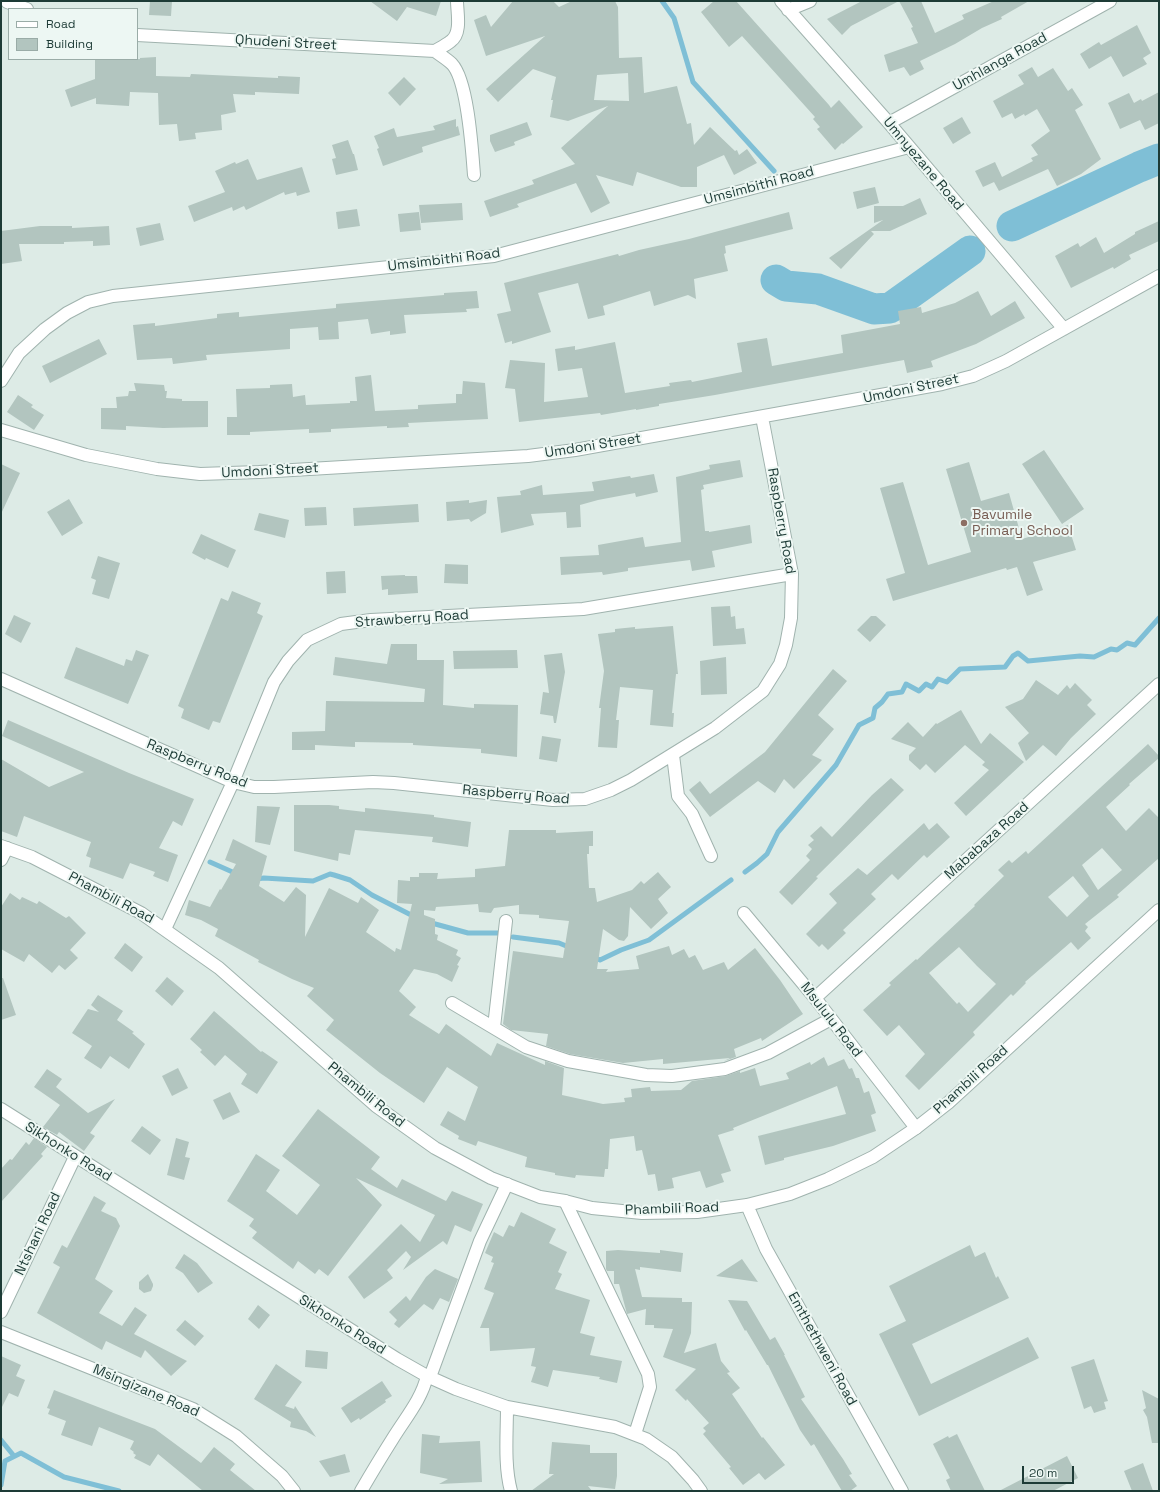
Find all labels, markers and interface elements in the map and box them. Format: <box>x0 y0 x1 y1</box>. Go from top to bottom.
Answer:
legend <box>8 8 138 60</box>
text: Road <box>46 16 75 32</box>
street label: Umhlanga Road <box>950 29 1050 95</box>
street label: Qhudeni Street <box>235 32 337 54</box>
text: Building <box>46 36 93 52</box>
street label: Umnyezane Road <box>879 114 967 214</box>
street label: Umsimbithi Road <box>702 163 816 209</box>
street label: Umsimbithi Road <box>387 245 501 275</box>
street label: Umdoni Street <box>862 371 960 407</box>
street label: Umdoni Street <box>544 430 642 462</box>
street label: Umdoni Street <box>221 460 319 482</box>
street label: Raspberry Road <box>763 467 799 575</box>
place label: Bavumile Primary School <box>972 507 1073 540</box>
marker: Bavumile Primary School <box>959 518 969 528</box>
street label: Strawberry Road <box>355 607 469 631</box>
street label: Raspberry Road <box>144 736 250 792</box>
street label: Raspberry Road <box>462 782 570 808</box>
street label: Mababaza Road <box>941 799 1033 883</box>
street label: Phambili Road <box>65 868 157 928</box>
street label: Msululu Road <box>797 979 865 1061</box>
street label: Phambili Road <box>930 1042 1012 1118</box>
street label: Phambili Road <box>324 1059 408 1131</box>
street label: Sikhonko Road <box>22 1119 114 1185</box>
street label: Ntshani Road <box>11 1190 65 1278</box>
street label: Phambili Road <box>625 1199 719 1219</box>
street label: Emthethweni Road <box>784 1289 860 1409</box>
street label: Sikhonko Road <box>296 1292 388 1358</box>
street label: Msingizane Road <box>90 1361 202 1421</box>
scale bar <box>1024 1458 1076 1484</box>
text: 20 m <box>1029 1465 1057 1481</box>

